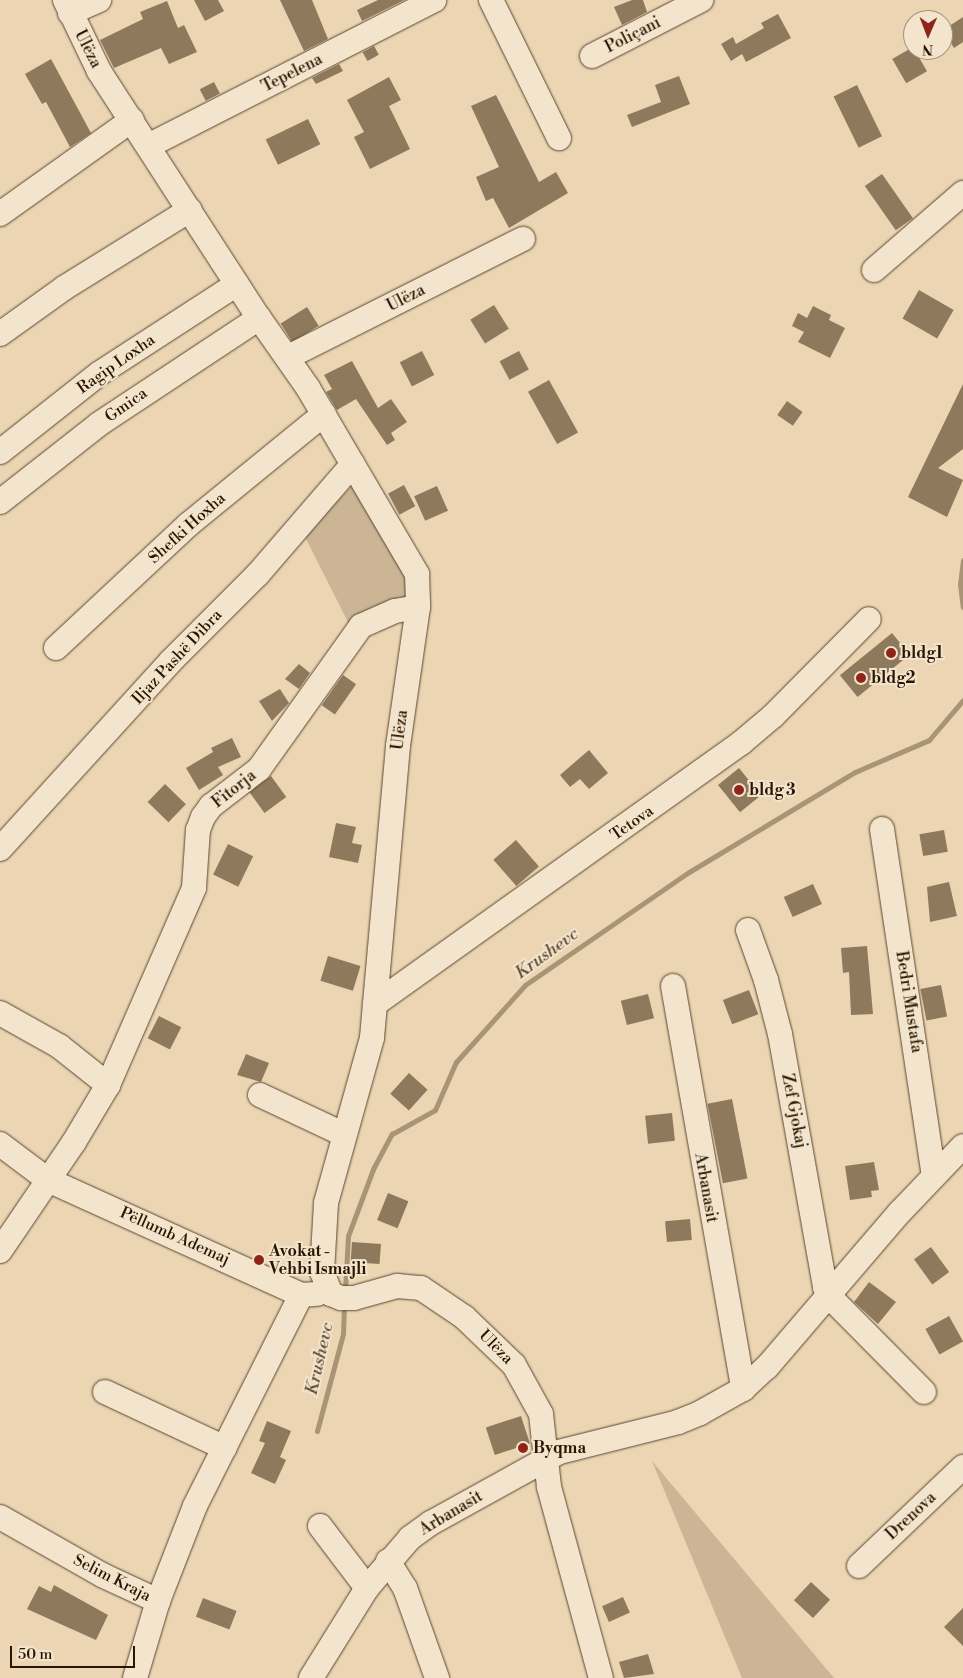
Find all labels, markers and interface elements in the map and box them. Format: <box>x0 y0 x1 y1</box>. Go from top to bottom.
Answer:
north arrow <box>903 10 953 60</box>
street label: Poliçani <box>602 13 664 57</box>
street label: Ulëza <box>70 27 106 71</box>
text: N <box>922 40 933 58</box>
street label: Tepelena <box>258 50 326 96</box>
street label: Ulëza <box>384 280 428 316</box>
street label: Ragip Loxha <box>73 330 159 398</box>
street label: Gmica <box>101 384 151 426</box>
street label: Shefki Hoxha <box>145 489 229 567</box>
street label: Iljaz Pashë Dibra <box>128 605 226 709</box>
place label: bldg1 <box>901 643 943 663</box>
marker: bldg1 <box>885 647 897 659</box>
place label: bldg2 <box>871 668 915 688</box>
marker: bldg2 <box>855 672 867 684</box>
street label: Ulëza <box>388 709 412 751</box>
street label: Fitorja <box>208 766 260 812</box>
place label: bldg 3 <box>749 780 796 800</box>
marker: bldg 3 <box>733 784 745 796</box>
street label: Tetova <box>607 801 657 845</box>
water label: Krushevc <box>511 924 583 984</box>
street label: Bedri Mustafa <box>891 950 927 1054</box>
street label: Zef Gjokaj <box>777 1072 811 1150</box>
street label: Arbanasit <box>690 1152 722 1224</box>
street label: Pëllumb Ademaj <box>117 1203 233 1269</box>
place label: Avokat - Vehbi Ismajli <box>269 1241 366 1279</box>
marker: Avokat - Vehbi Ismajli <box>253 1254 265 1266</box>
water label: Krushevc <box>301 1321 339 1397</box>
street label: Ulëza <box>475 1326 517 1368</box>
place label: Byqma <box>533 1438 586 1458</box>
marker: Byqma <box>517 1442 529 1454</box>
street label: Arbanasit <box>416 1487 486 1539</box>
street label: Drenova <box>882 1488 940 1544</box>
street label: Selim Kraja <box>70 1550 154 1606</box>
scale bar <box>12 1636 138 1668</box>
text: 50 m <box>18 1645 52 1664</box>

